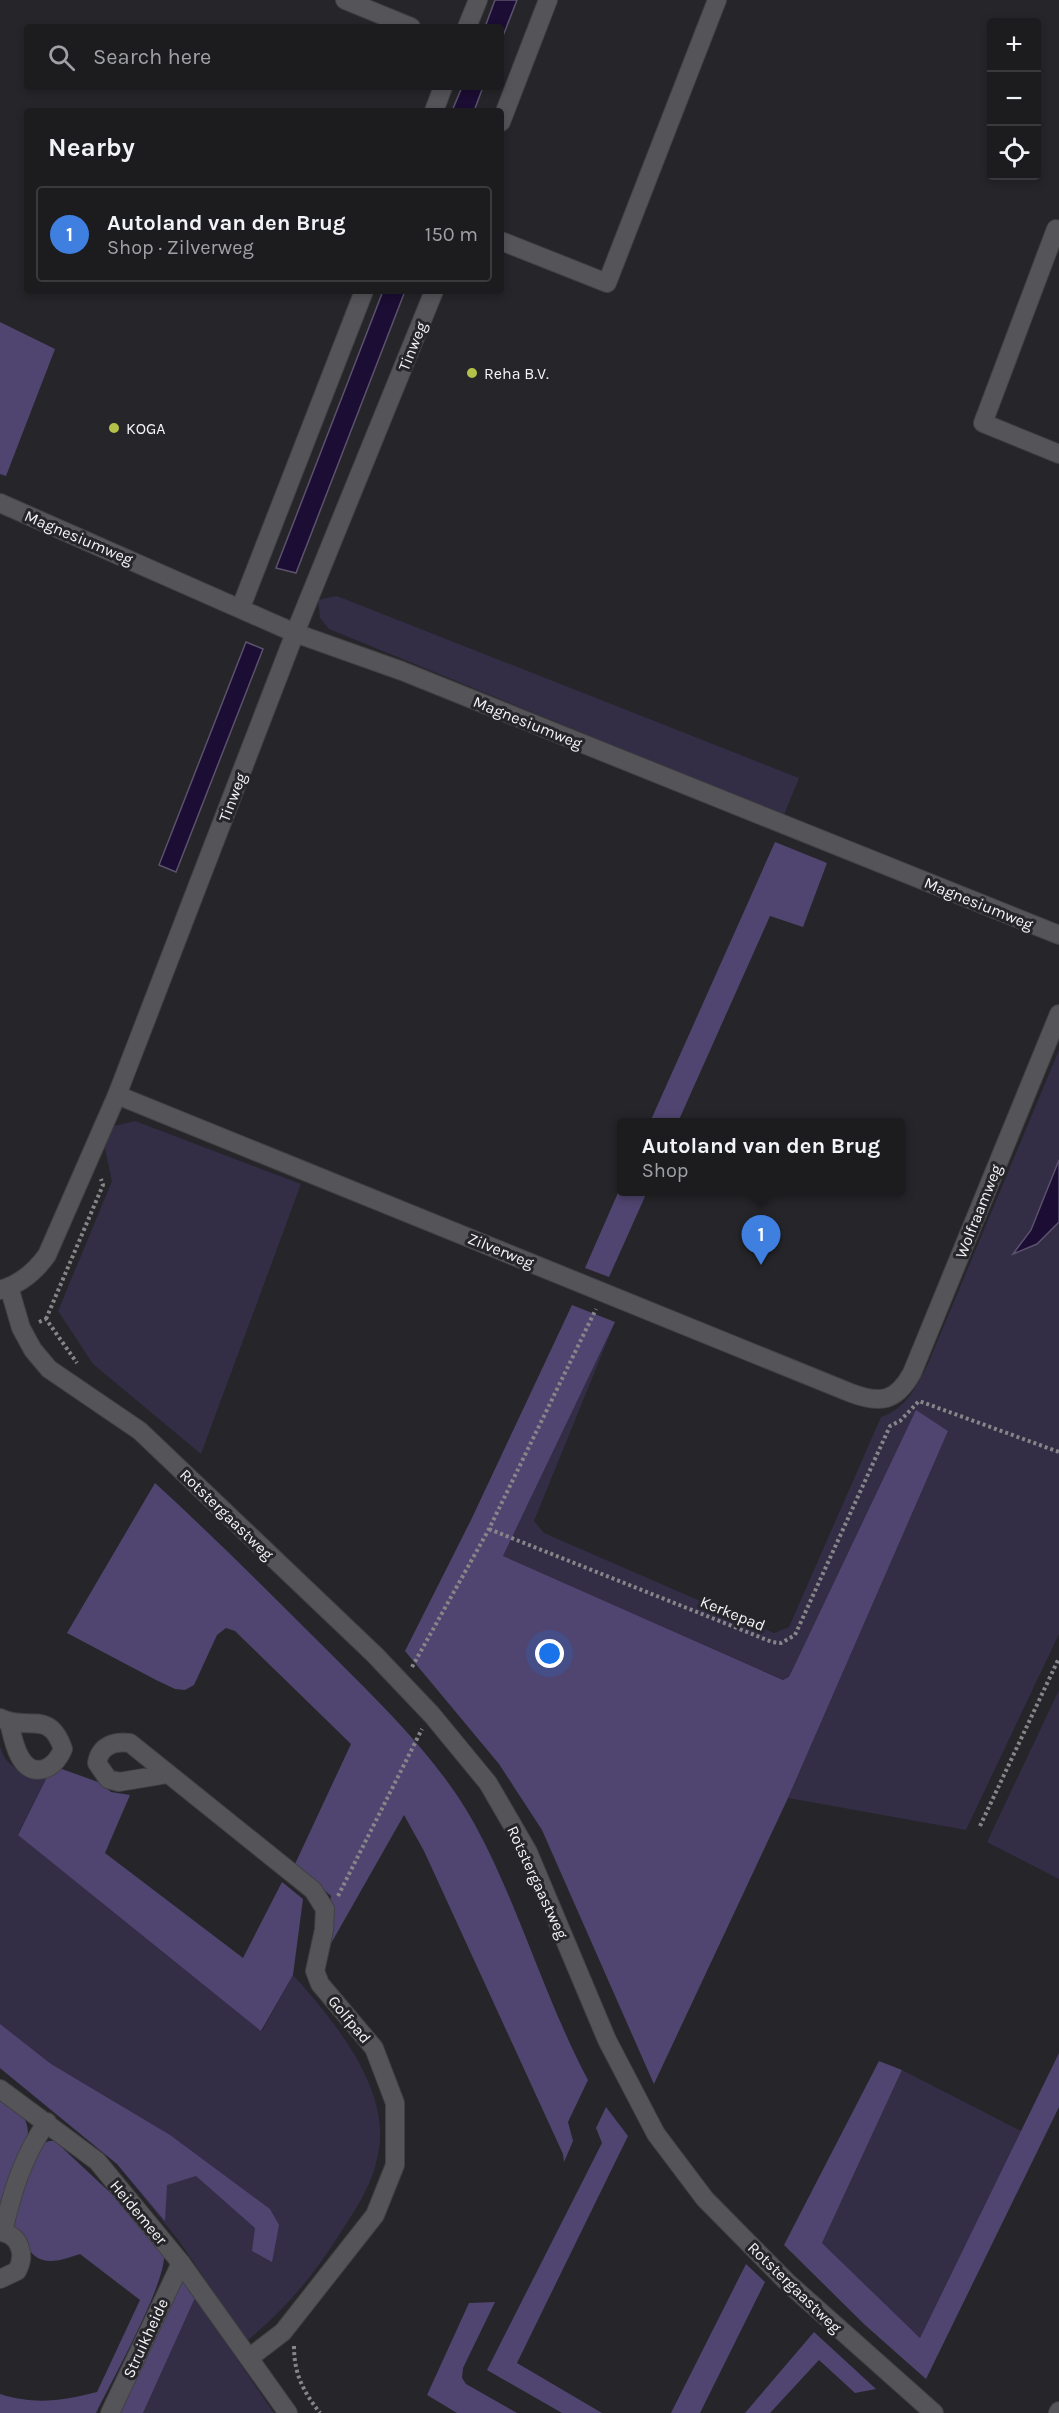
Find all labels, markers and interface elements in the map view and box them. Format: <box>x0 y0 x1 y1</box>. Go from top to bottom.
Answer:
map controls <box>987 18 1041 180</box>
button: + <box>987 18 1041 72</box>
search box <box>24 24 504 90</box>
icon: search <box>45 41 78 74</box>
text: Search here <box>93 44 211 70</box>
button: − <box>987 72 1041 126</box>
button: locate <box>987 126 1041 180</box>
text: Nearby <box>48 132 135 163</box>
text: Autoland van den Brug <box>107 210 346 236</box>
text: 1 <box>66 223 73 246</box>
text: 150 m <box>425 223 478 246</box>
text: Shop · Zilverweg <box>107 236 254 259</box>
street label: Tinweg <box>394 319 431 374</box>
place label: Reha B.V. <box>484 364 549 383</box>
marker: Reha B.V. <box>465 366 479 380</box>
place label: KOGA <box>126 419 166 438</box>
marker: KOGA <box>107 421 121 435</box>
street label: Magnesiumweg <box>22 506 136 569</box>
street label: Magnesiumweg <box>471 692 585 753</box>
street label: Tinweg <box>214 770 251 825</box>
street label: Magnesiumweg <box>922 873 1036 934</box>
popup <box>617 1118 905 1196</box>
text: Autoland van den Brug <box>642 1133 880 1159</box>
text: Shop <box>642 1159 689 1182</box>
street label: Wolfraamweg <box>951 1161 1006 1261</box>
pin: 1 <box>742 1216 780 1265</box>
street label: Zilverweg <box>465 1229 537 1272</box>
street label: Rotstergaastweg <box>176 1465 277 1564</box>
street label: Kerkepad <box>697 1592 768 1635</box>
your location <box>535 1639 564 1668</box>
street label: Rotstergaastweg <box>503 1823 572 1942</box>
street label: Golfpad <box>324 1992 375 2047</box>
street label: Heidemeer <box>106 2176 171 2249</box>
street label: Rotstergaastweg <box>744 2238 845 2337</box>
street label: Struikheide <box>119 2296 172 2381</box>

